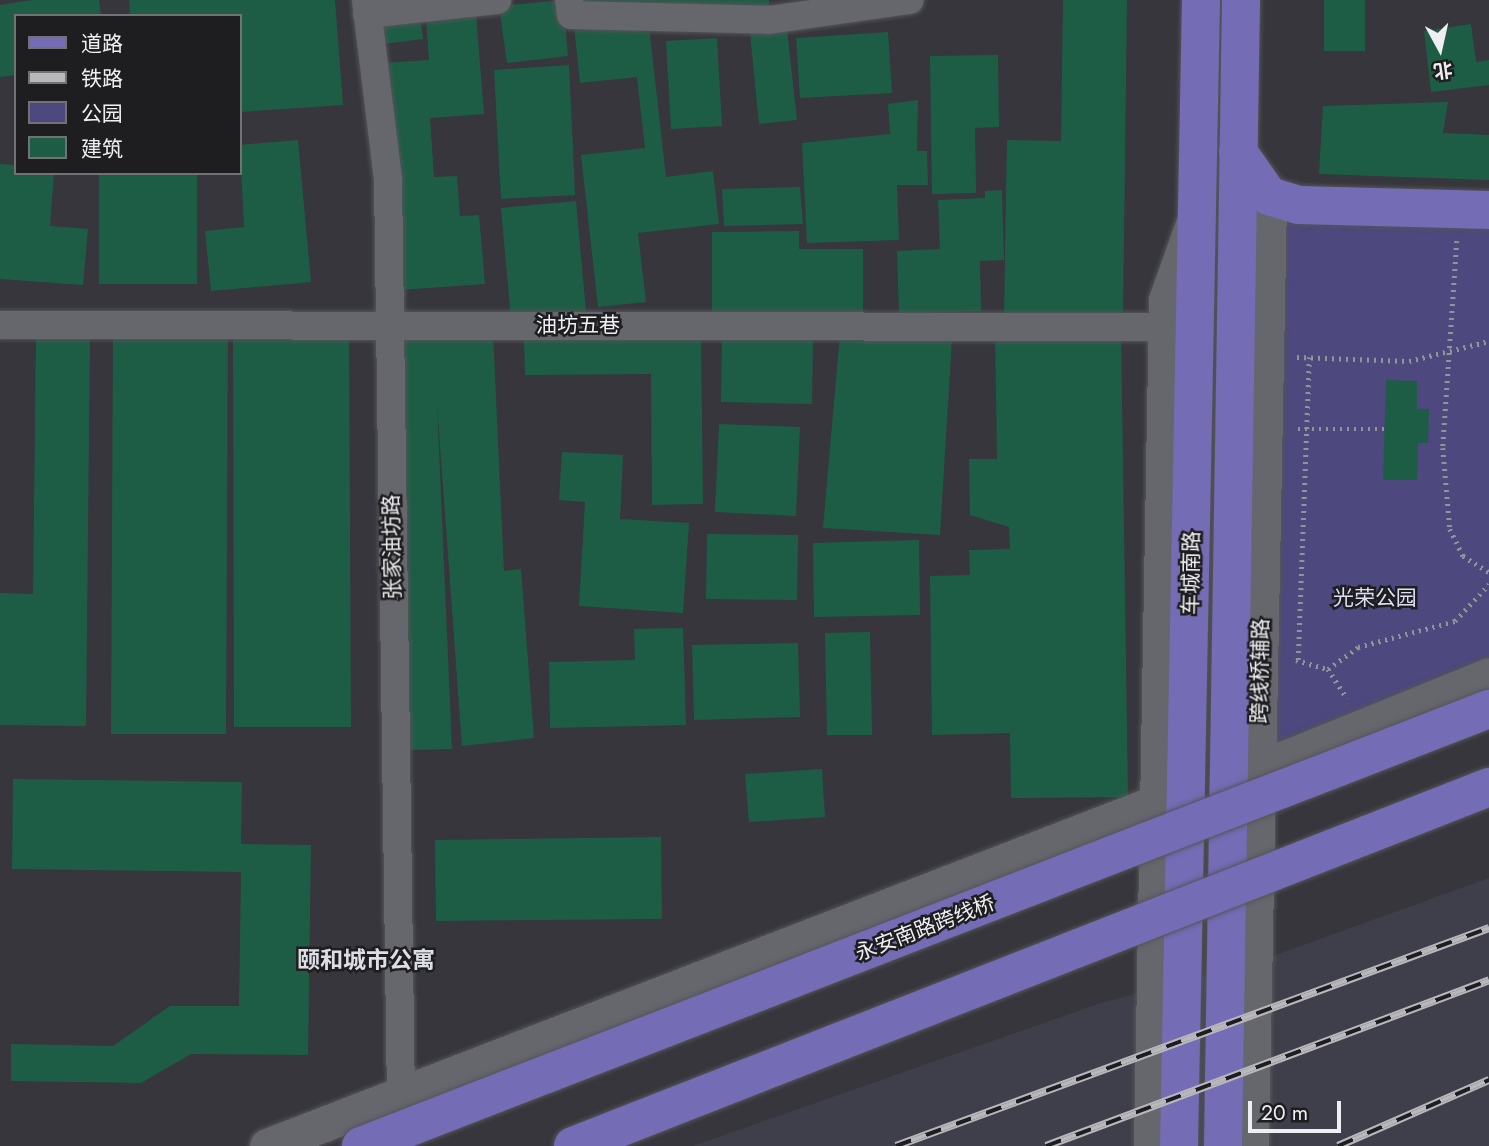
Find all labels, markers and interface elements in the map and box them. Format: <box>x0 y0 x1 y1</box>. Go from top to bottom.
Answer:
legend <box>14 14 242 175</box>
north arrow <box>1405 14 1475 84</box>
text: 道路 <box>81 29 123 59</box>
text: 北 <box>1432 56 1454 85</box>
text: 铁路 <box>81 64 123 94</box>
text: 公园 <box>81 99 123 129</box>
text: 建筑 <box>81 134 123 164</box>
street label: 油坊五巷 <box>536 312 620 338</box>
street label: 张家油坊路 <box>378 494 406 600</box>
street label: 车城南路 <box>1178 531 1204 615</box>
park label: 光荣公园 <box>1333 585 1417 611</box>
street label: 跨线桥辅路 <box>1246 618 1274 724</box>
street label: 永安南路跨线桥 <box>852 890 998 966</box>
district label: 颐和城市公寓 <box>297 946 435 974</box>
scale bar <box>1251 1086 1344 1130</box>
text: 20 m <box>1261 1098 1308 1128</box>

